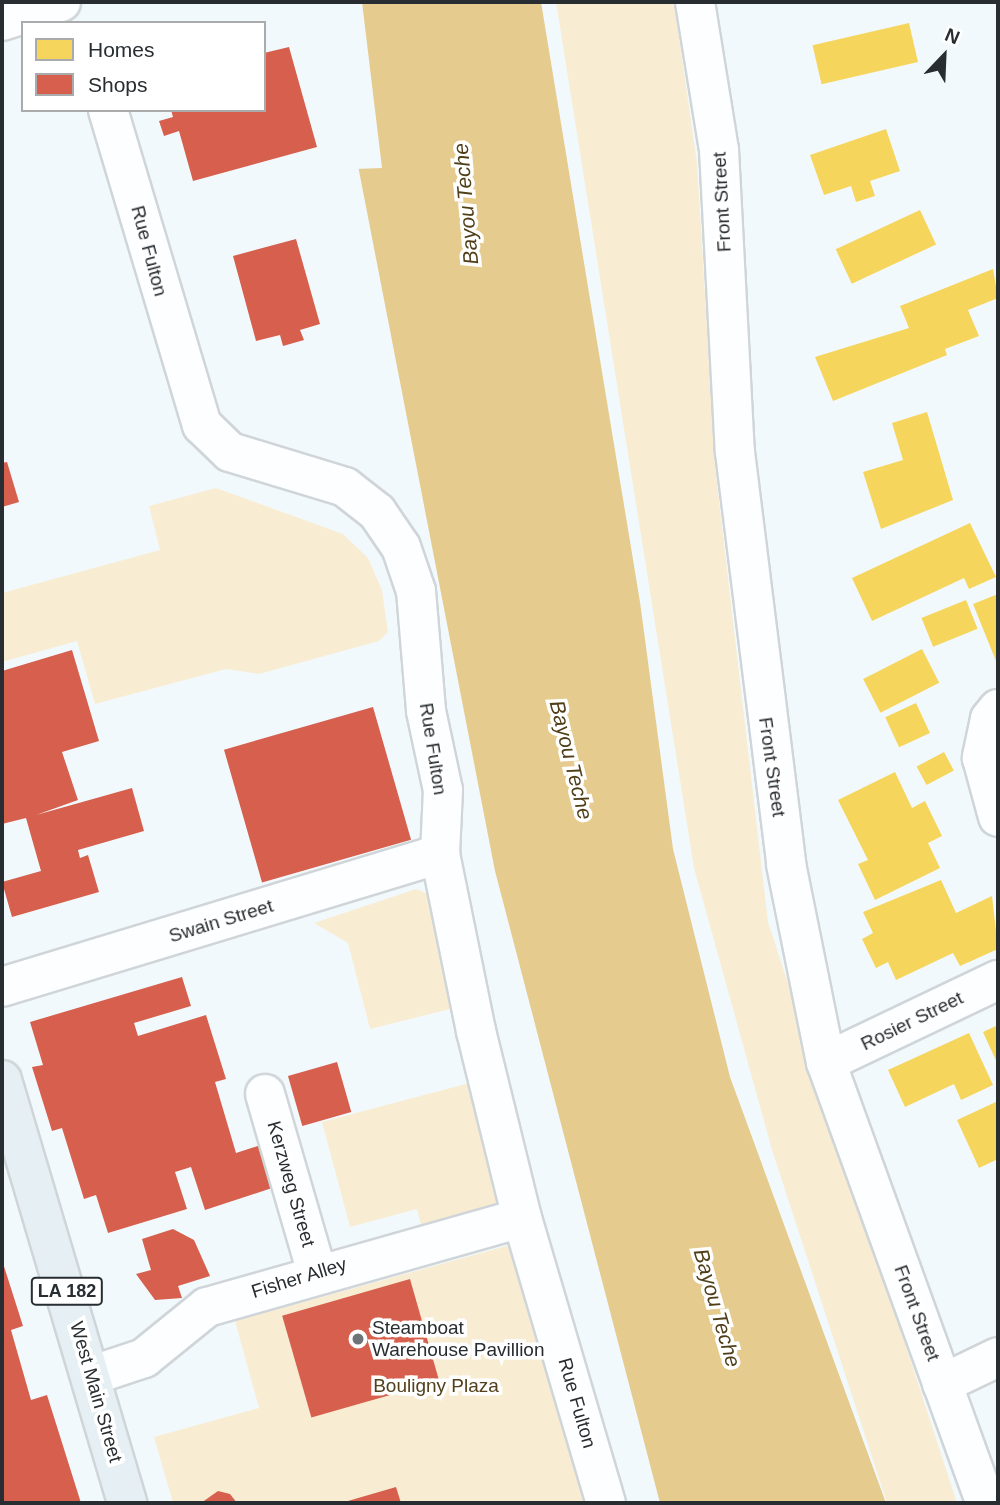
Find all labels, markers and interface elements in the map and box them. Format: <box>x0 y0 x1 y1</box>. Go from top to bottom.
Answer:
legend <box>21 21 266 112</box>
north arrow <box>909 21 979 91</box>
text: N <box>942 24 963 49</box>
text: Homes <box>88 38 155 61</box>
text: Shops <box>88 73 148 96</box>
water label: Bayou Teche <box>448 142 484 266</box>
street label: Front Street <box>708 151 736 253</box>
street label: Rue Fulton <box>126 203 172 299</box>
water label: Bayou Teche <box>544 698 598 822</box>
street label: Rue Fulton <box>414 701 452 797</box>
street label: Front Street <box>754 716 790 818</box>
street label: Swain Street <box>166 894 276 948</box>
street label: Rosier Street <box>857 986 967 1056</box>
street label: Kerzweg Street <box>262 1118 320 1250</box>
water label: Bayou Teche <box>688 1246 746 1370</box>
street label: Fisher Alley <box>248 1253 350 1303</box>
street label: Front Street <box>889 1262 945 1364</box>
road number: LA 182 <box>30 1276 104 1306</box>
place label: Steamboat Warehouse Pavillion <box>372 1317 544 1361</box>
street label: West Main Street <box>65 1319 127 1465</box>
marker: Steamboat Warehouse Pavillion <box>350 1331 366 1347</box>
street label: Rue Fulton <box>553 1355 601 1451</box>
park label: Bouligny Plaza <box>373 1375 499 1397</box>

